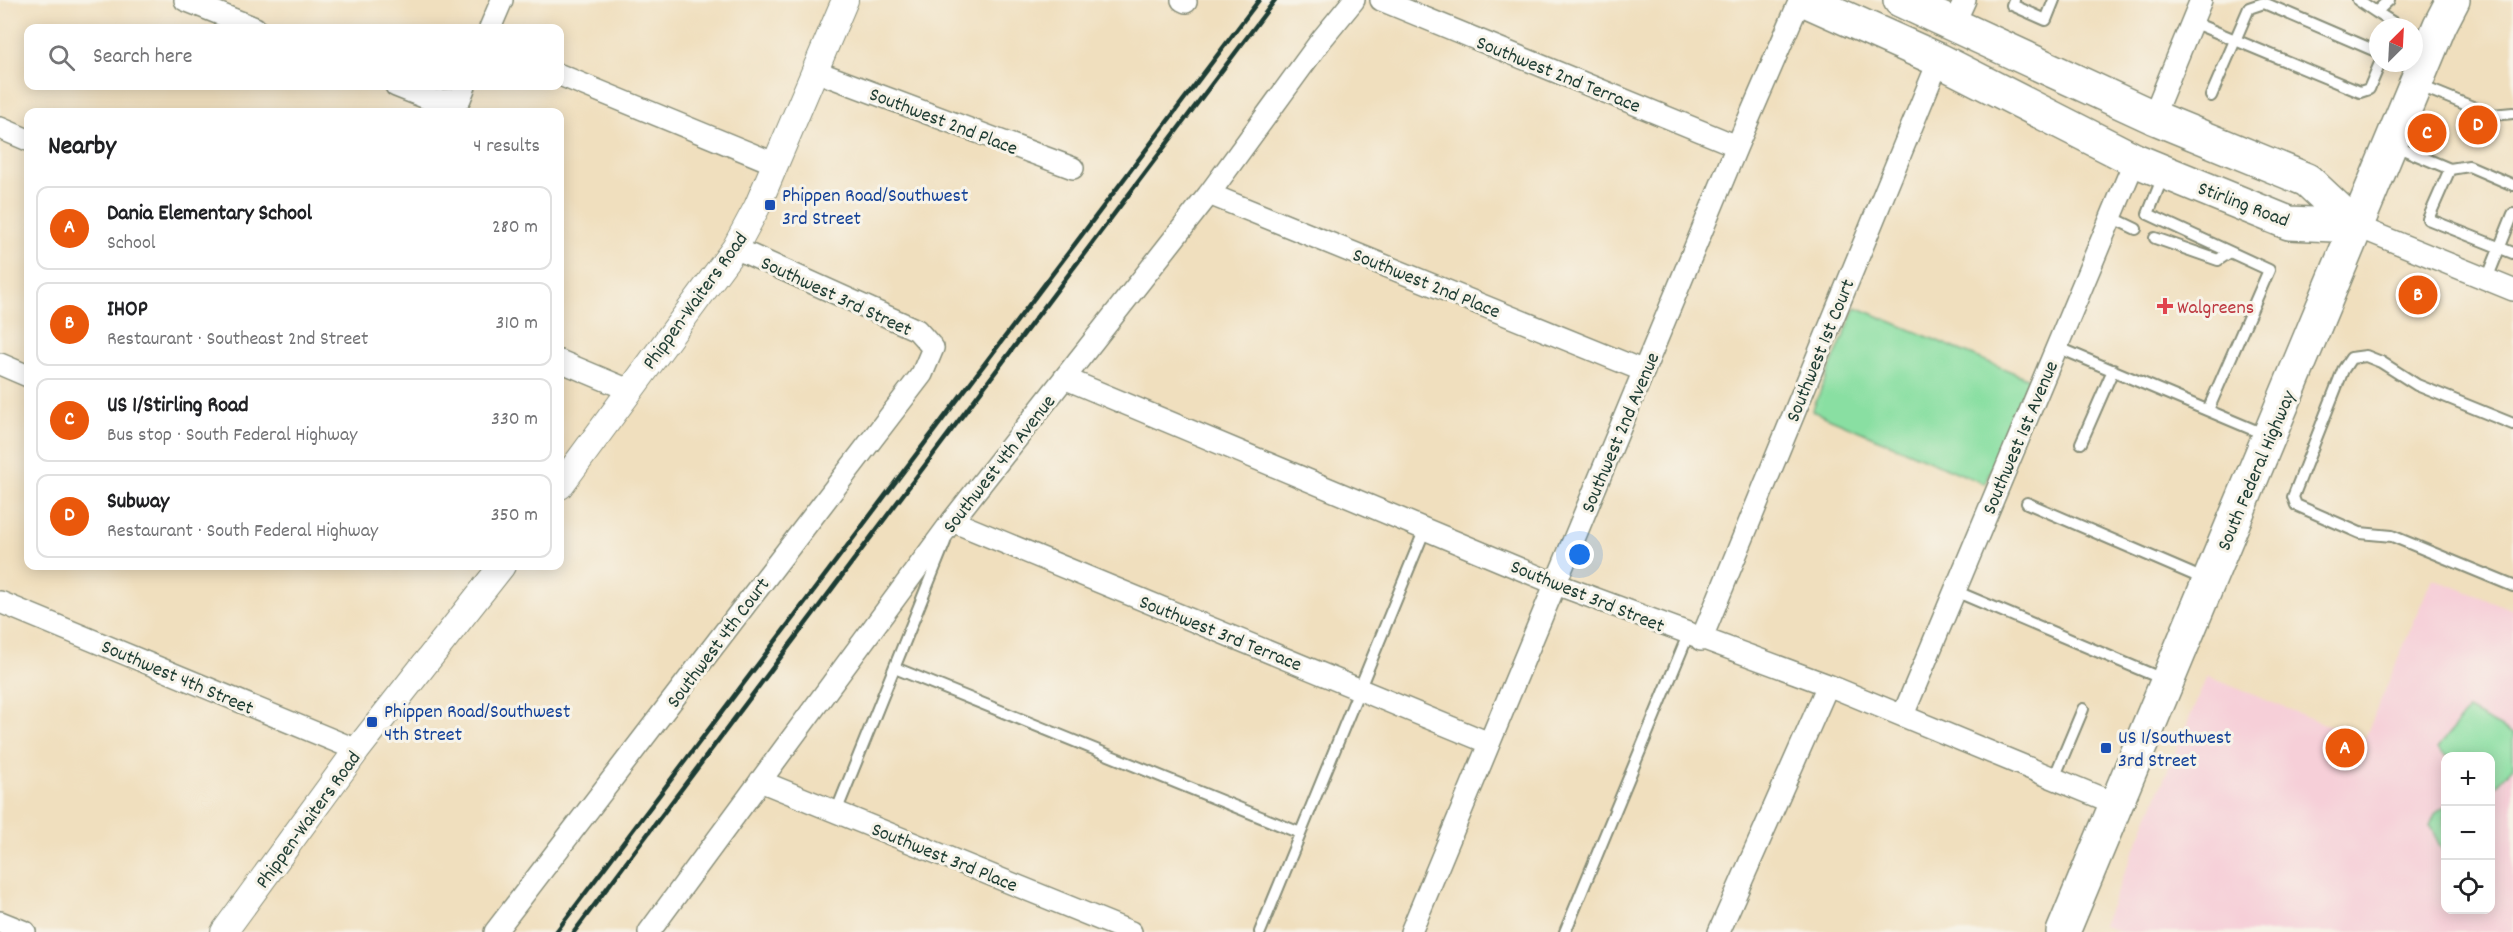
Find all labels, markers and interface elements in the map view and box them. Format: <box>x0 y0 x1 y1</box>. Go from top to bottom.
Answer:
north arrow <box>2369 18 2423 72</box>
search box <box>24 24 564 90</box>
street label: Southwest 2nd Terrace <box>1472 30 1644 122</box>
icon: search <box>45 41 78 74</box>
text: Search here <box>93 42 192 73</box>
street label: Southwest 2nd Place <box>865 82 1021 164</box>
pin: D <box>2458 102 2498 148</box>
pin: C <box>2408 110 2446 156</box>
text: Nearby <box>48 129 116 166</box>
text: 4 results <box>473 133 540 161</box>
street label: Stirling Road <box>2193 176 2293 236</box>
place label: Phippen Road/Southwest 3rd Street <box>782 183 968 234</box>
marker: Phippen Road/Southwest 3rd Street <box>763 198 777 212</box>
text: Dania Elementary School <box>107 199 312 230</box>
text: A <box>64 214 75 242</box>
text: 280 m <box>492 214 538 242</box>
street label: Phippen-Waiters Road <box>637 227 756 376</box>
text: School <box>107 230 156 258</box>
street label: Southwest 2nd Place <box>1348 242 1504 327</box>
street label: Southwest 3rd Street <box>756 250 916 345</box>
pin: B <box>2398 272 2438 318</box>
street label: Southwest 1st Court <box>1780 275 1863 427</box>
text: IHOP <box>107 295 148 326</box>
place label: Walgreens <box>2177 295 2254 323</box>
marker: Walgreens <box>2158 299 2172 313</box>
text: B <box>65 310 74 338</box>
text: 310 m <box>496 310 538 338</box>
text: Restaurant · Southeast 2nd Street <box>107 326 368 354</box>
street label: Southwest 2nd Avenue <box>1575 349 1668 518</box>
street label: Southwest 1st Avenue <box>1977 357 2067 519</box>
street label: South Federal Highway <box>2211 386 2305 556</box>
street label: Southwest 4th Avenue <box>937 389 1064 540</box>
text: US 1/Stirling Road <box>107 391 249 422</box>
text: C <box>65 406 74 434</box>
text: 330 m <box>491 406 538 434</box>
text: Bus stop · South Federal Highway <box>107 422 357 450</box>
text: Subway <box>107 487 169 518</box>
text: D <box>64 502 75 530</box>
text: 350 m <box>491 502 538 530</box>
text: Restaurant · South Federal Highway <box>107 518 378 546</box>
your location <box>1565 540 1594 569</box>
street label: Southwest 3rd Street <box>1506 554 1668 641</box>
street label: Southwest 4th Court <box>661 573 778 715</box>
street label: Southwest 3rd Terrace <box>1134 589 1306 680</box>
street label: Southwest 4th Street <box>96 634 257 723</box>
place label: Phippen Road/Southwest 4th Street <box>384 699 570 750</box>
marker: Phippen Road/Southwest 4th Street <box>365 715 379 729</box>
place label: US 1/Southwest 3rd Street <box>2118 725 2231 776</box>
pin: A <box>2326 726 2364 771</box>
marker: US 1/Southwest 3rd Street <box>2099 741 2113 755</box>
street label: Phippen-Waiters Road <box>250 746 369 895</box>
map controls <box>2441 752 2495 914</box>
button: + <box>2441 752 2495 806</box>
button: − <box>2441 806 2495 860</box>
street label: Southwest 3rd Place <box>867 817 1021 901</box>
button: locate <box>2441 860 2495 914</box>

